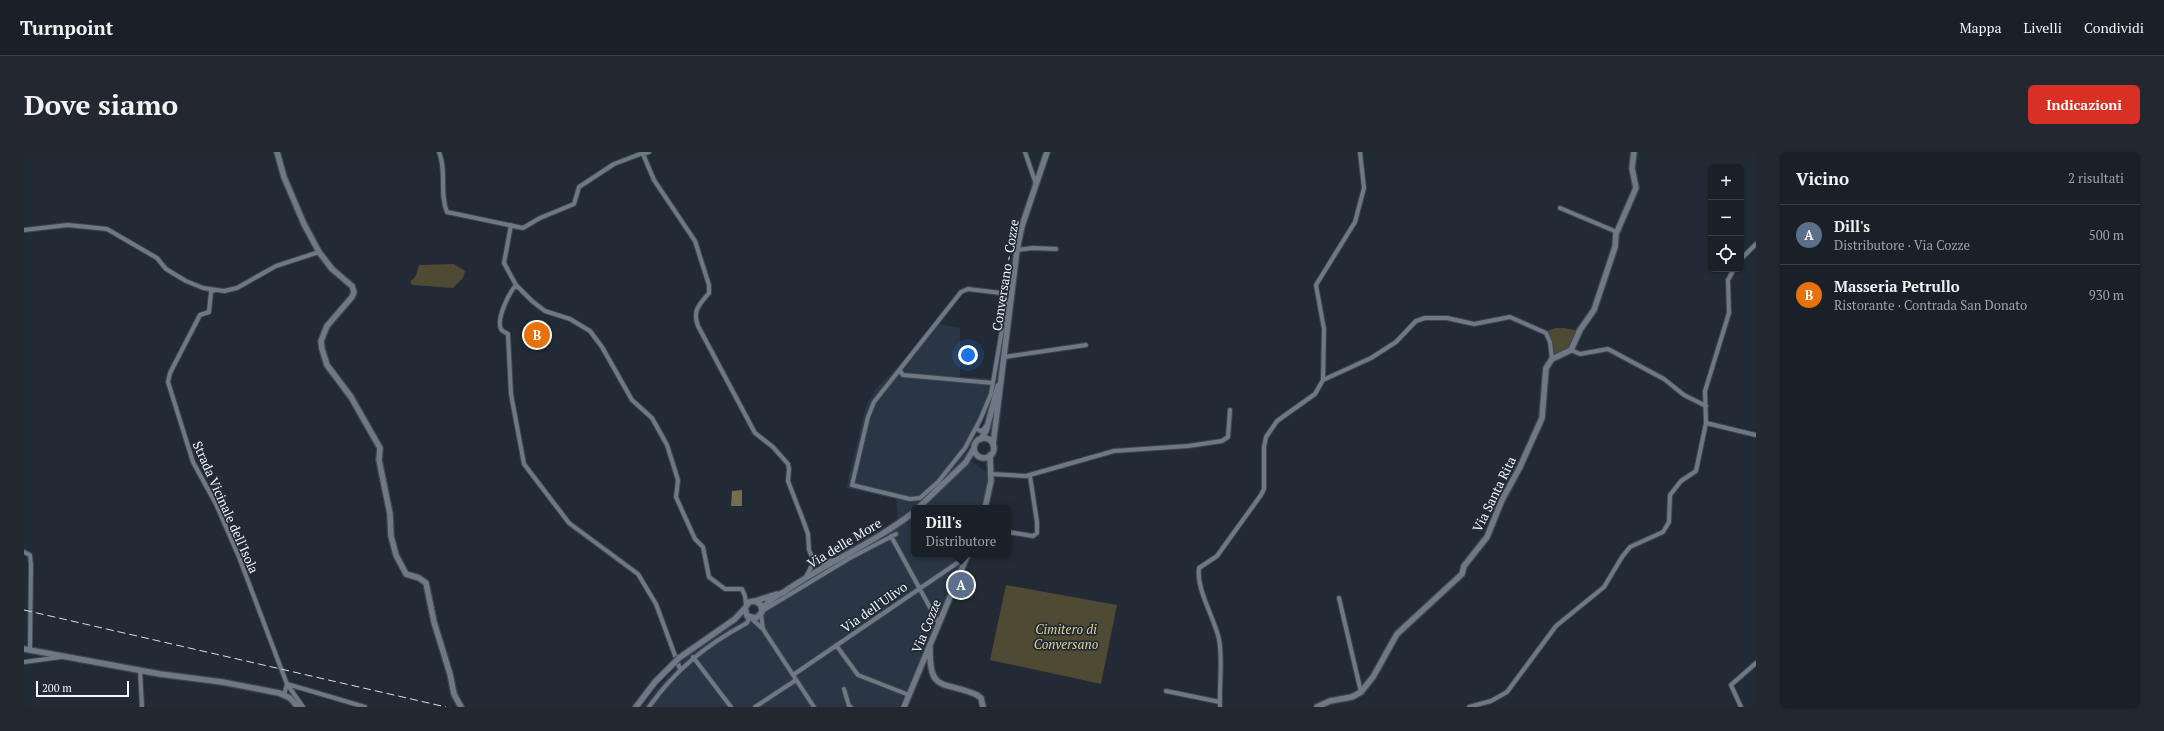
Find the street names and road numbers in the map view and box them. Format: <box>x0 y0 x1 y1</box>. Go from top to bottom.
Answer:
street label: Conversano - Cozze <box>987 218 1023 332</box>
street label: Strada Vicinale dell'Isola <box>189 438 263 576</box>
street label: Via Santa Rita <box>1468 453 1520 535</box>
street label: Via delle More <box>803 514 885 572</box>
street label: Via dell'Ulivo <box>837 578 911 636</box>
street label: Via Cozze <box>907 596 945 656</box>

